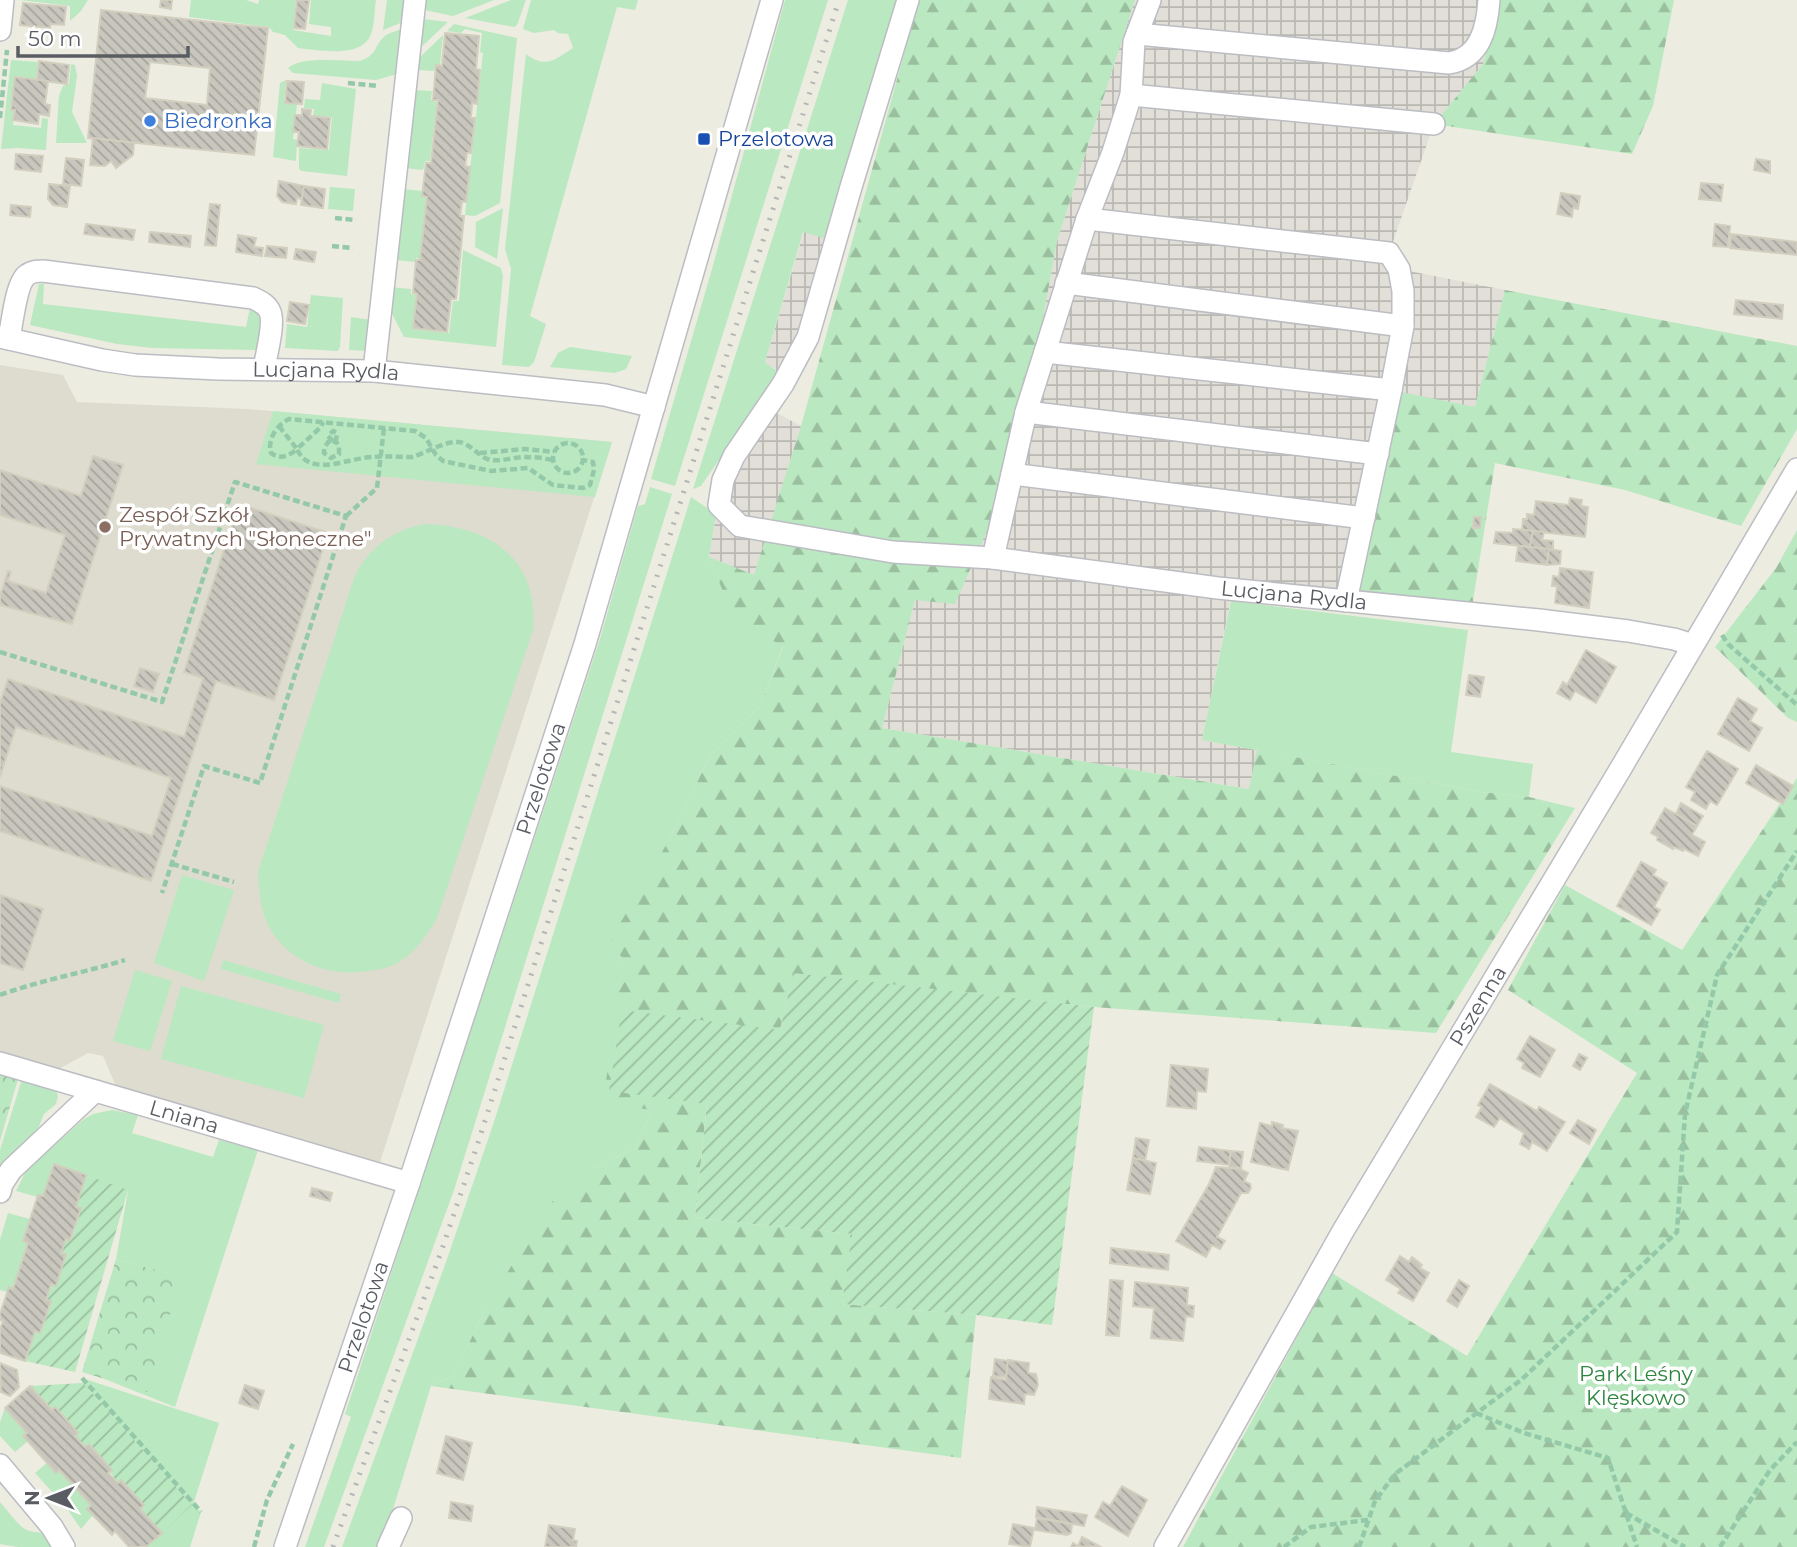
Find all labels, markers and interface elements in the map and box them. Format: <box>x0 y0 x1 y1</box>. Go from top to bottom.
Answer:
scale bar <box>18 14 187 58</box>
text: 50 m <box>28 26 82 51</box>
place label: Biedronka <box>164 108 273 133</box>
marker: Biedronka <box>142 113 158 129</box>
place label: Przelotowa <box>718 126 835 151</box>
marker: Przelotowa <box>696 131 712 147</box>
street label: Lucjana Rydla <box>252 356 401 386</box>
place label: Zespół Szkół Prywatnych "Słoneczne" <box>119 502 372 551</box>
marker: Zespół Szkół Prywatnych "Słoneczne" <box>97 519 113 535</box>
street label: Lucjana Rydla <box>1220 575 1368 615</box>
street label: Przelotowa <box>511 719 571 838</box>
street label: Pszenna <box>1444 961 1511 1051</box>
street label: Lniana <box>147 1095 222 1139</box>
street label: Przelotowa <box>332 1258 394 1376</box>
park label: Park Leśny Klęskowo <box>1579 1361 1694 1410</box>
north arrow <box>14 1463 84 1533</box>
text: N <box>21 1490 44 1506</box>

